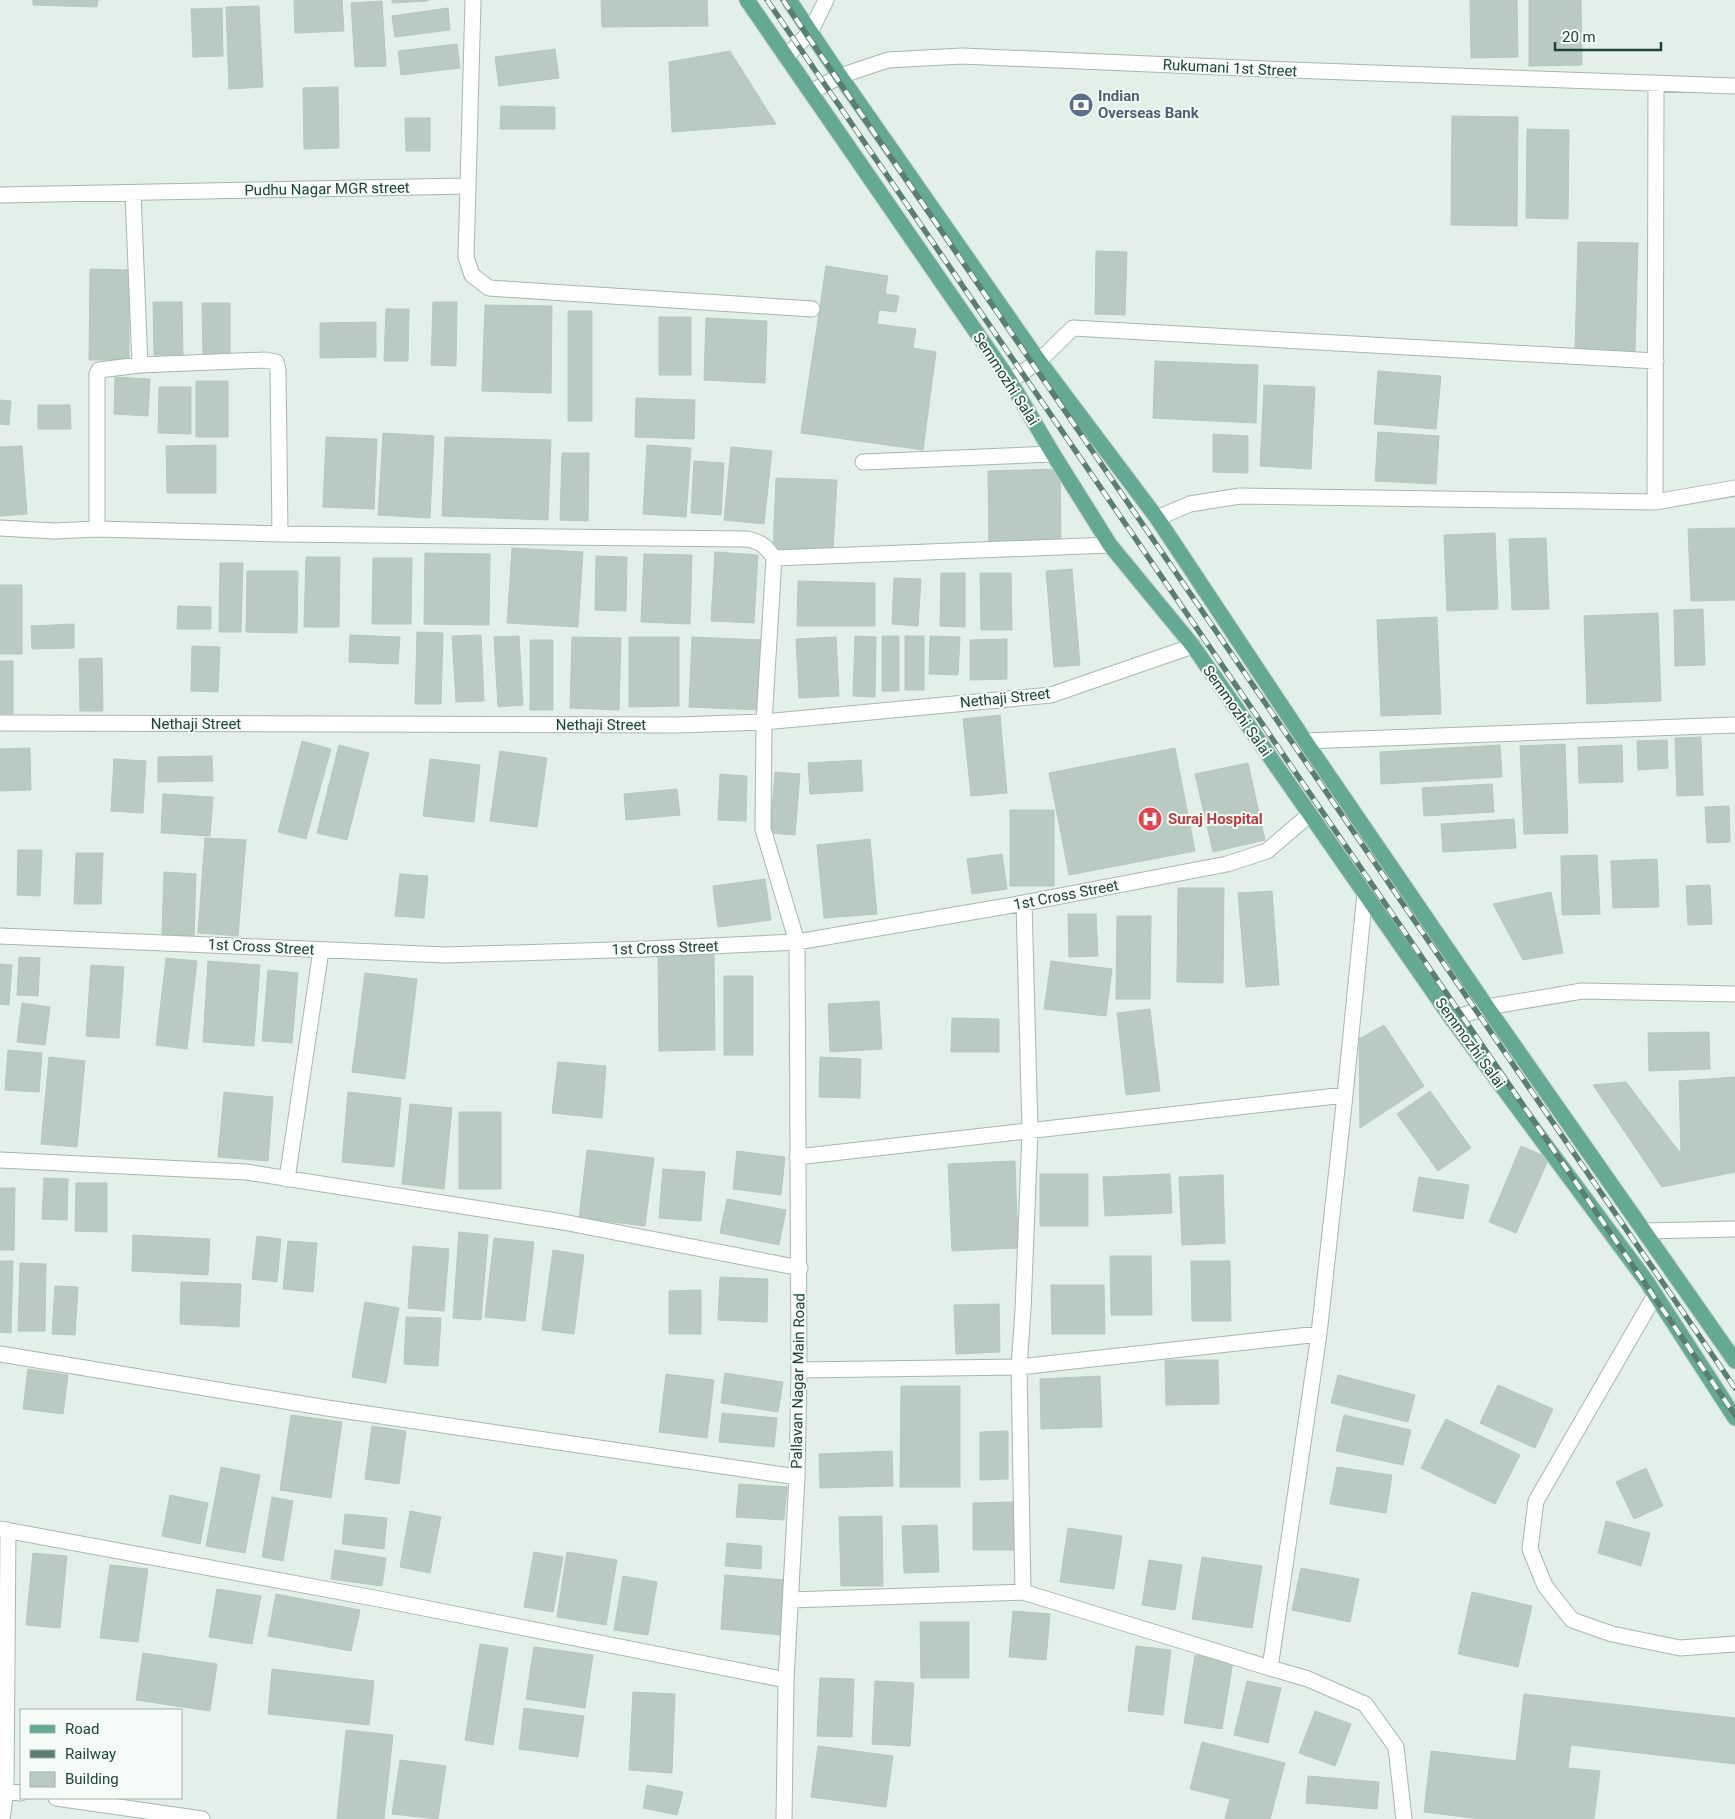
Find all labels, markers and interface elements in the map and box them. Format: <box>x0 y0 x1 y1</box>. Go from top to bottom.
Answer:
scale bar <box>1555 20 1661 52</box>
text: 20 m <box>1562 28 1596 46</box>
street label: Rukumani 1st Street <box>1162 55 1298 81</box>
place label: Indian Overseas Bank <box>1098 87 1200 122</box>
bank icon: Indian Overseas Bank <box>1068 92 1094 118</box>
street label: Pudhu Nagar MGR street <box>244 179 410 199</box>
street label: Semmozhi Salai <box>969 329 1043 429</box>
street label: Semmozhi Salai <box>1199 662 1275 760</box>
street label: Nethaji Street <box>959 684 1051 712</box>
street label: Nethaji Street <box>151 715 241 733</box>
street label: Nethaji Street <box>556 716 646 734</box>
hospital icon: Suraj Hospital <box>1137 806 1163 832</box>
place label: Suraj Hospital <box>1168 810 1263 828</box>
street label: 1st Cross Street <box>1012 876 1120 914</box>
street label: 1st Cross Street <box>207 935 315 959</box>
street label: 1st Cross Street <box>611 937 719 959</box>
street label: Semmozhi Salai <box>1431 994 1509 1092</box>
street label: Pallavan Nagar Main Road <box>787 1293 809 1469</box>
legend <box>20 1709 182 1799</box>
text: Road <box>65 1720 99 1738</box>
text: Railway <box>65 1745 116 1763</box>
text: Building <box>65 1770 119 1788</box>

